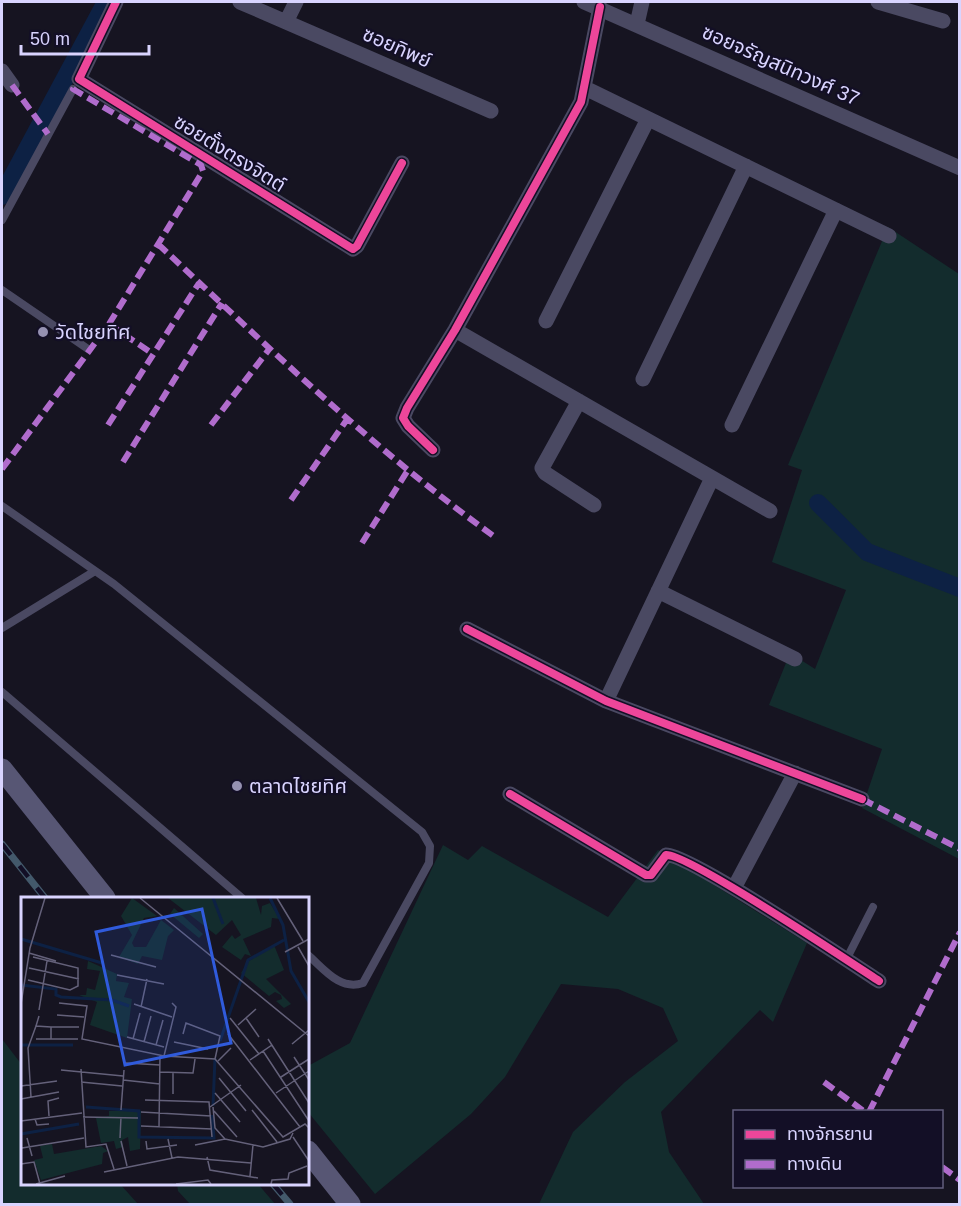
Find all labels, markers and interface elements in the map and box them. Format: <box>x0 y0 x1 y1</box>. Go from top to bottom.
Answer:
scale bar <box>21 18 148 56</box>
street label: ซอยจรัญสนิทวงศ์ 37 <box>699 20 863 110</box>
street label: ซอยทิพย์ <box>359 22 435 72</box>
text: 50 m <box>30 29 70 49</box>
street label: ซอยตั้งตรงจิตต์ <box>170 108 291 196</box>
place label: วัดไชยทิศ <box>55 321 131 343</box>
marker: วัดไชยทิศ <box>36 325 50 339</box>
place label: ตลาดไชยทิศ <box>249 775 347 797</box>
marker: ตลาดไชยทิศ <box>230 779 244 793</box>
inset map <box>21 897 309 1185</box>
legend <box>733 1110 943 1188</box>
text: ทางจักรยาน <box>787 1124 873 1144</box>
text: ทางเดิน <box>787 1154 842 1174</box>

